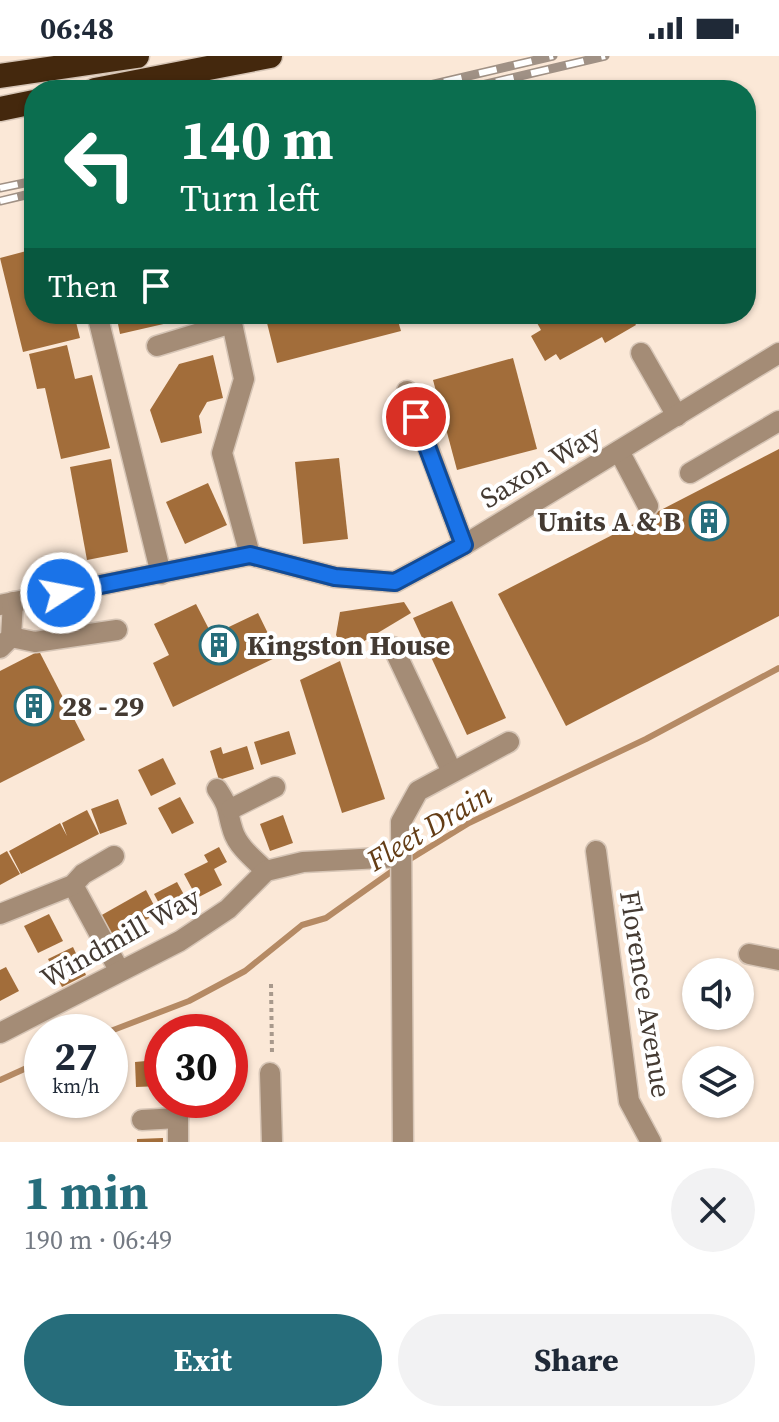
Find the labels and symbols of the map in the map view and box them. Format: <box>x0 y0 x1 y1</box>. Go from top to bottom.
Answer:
pin <box>382 383 450 451</box>
street label: Saxon Way <box>473 415 608 517</box>
building icon: Units A & B <box>688 500 730 542</box>
place label: Units A & B <box>537 502 681 540</box>
position arrow <box>19 551 103 635</box>
building icon: Kingston House <box>198 624 240 666</box>
place label: Kingston House <box>247 626 450 664</box>
building icon: 28 - 29 <box>13 685 55 727</box>
place label: 28 - 29 <box>62 687 144 725</box>
water label: Fleet Drain <box>358 773 499 881</box>
street label: Windmill Way <box>33 877 207 996</box>
street label: Florence Avenue <box>611 888 681 1100</box>
speed limit sign: 30 <box>144 1014 248 1118</box>

